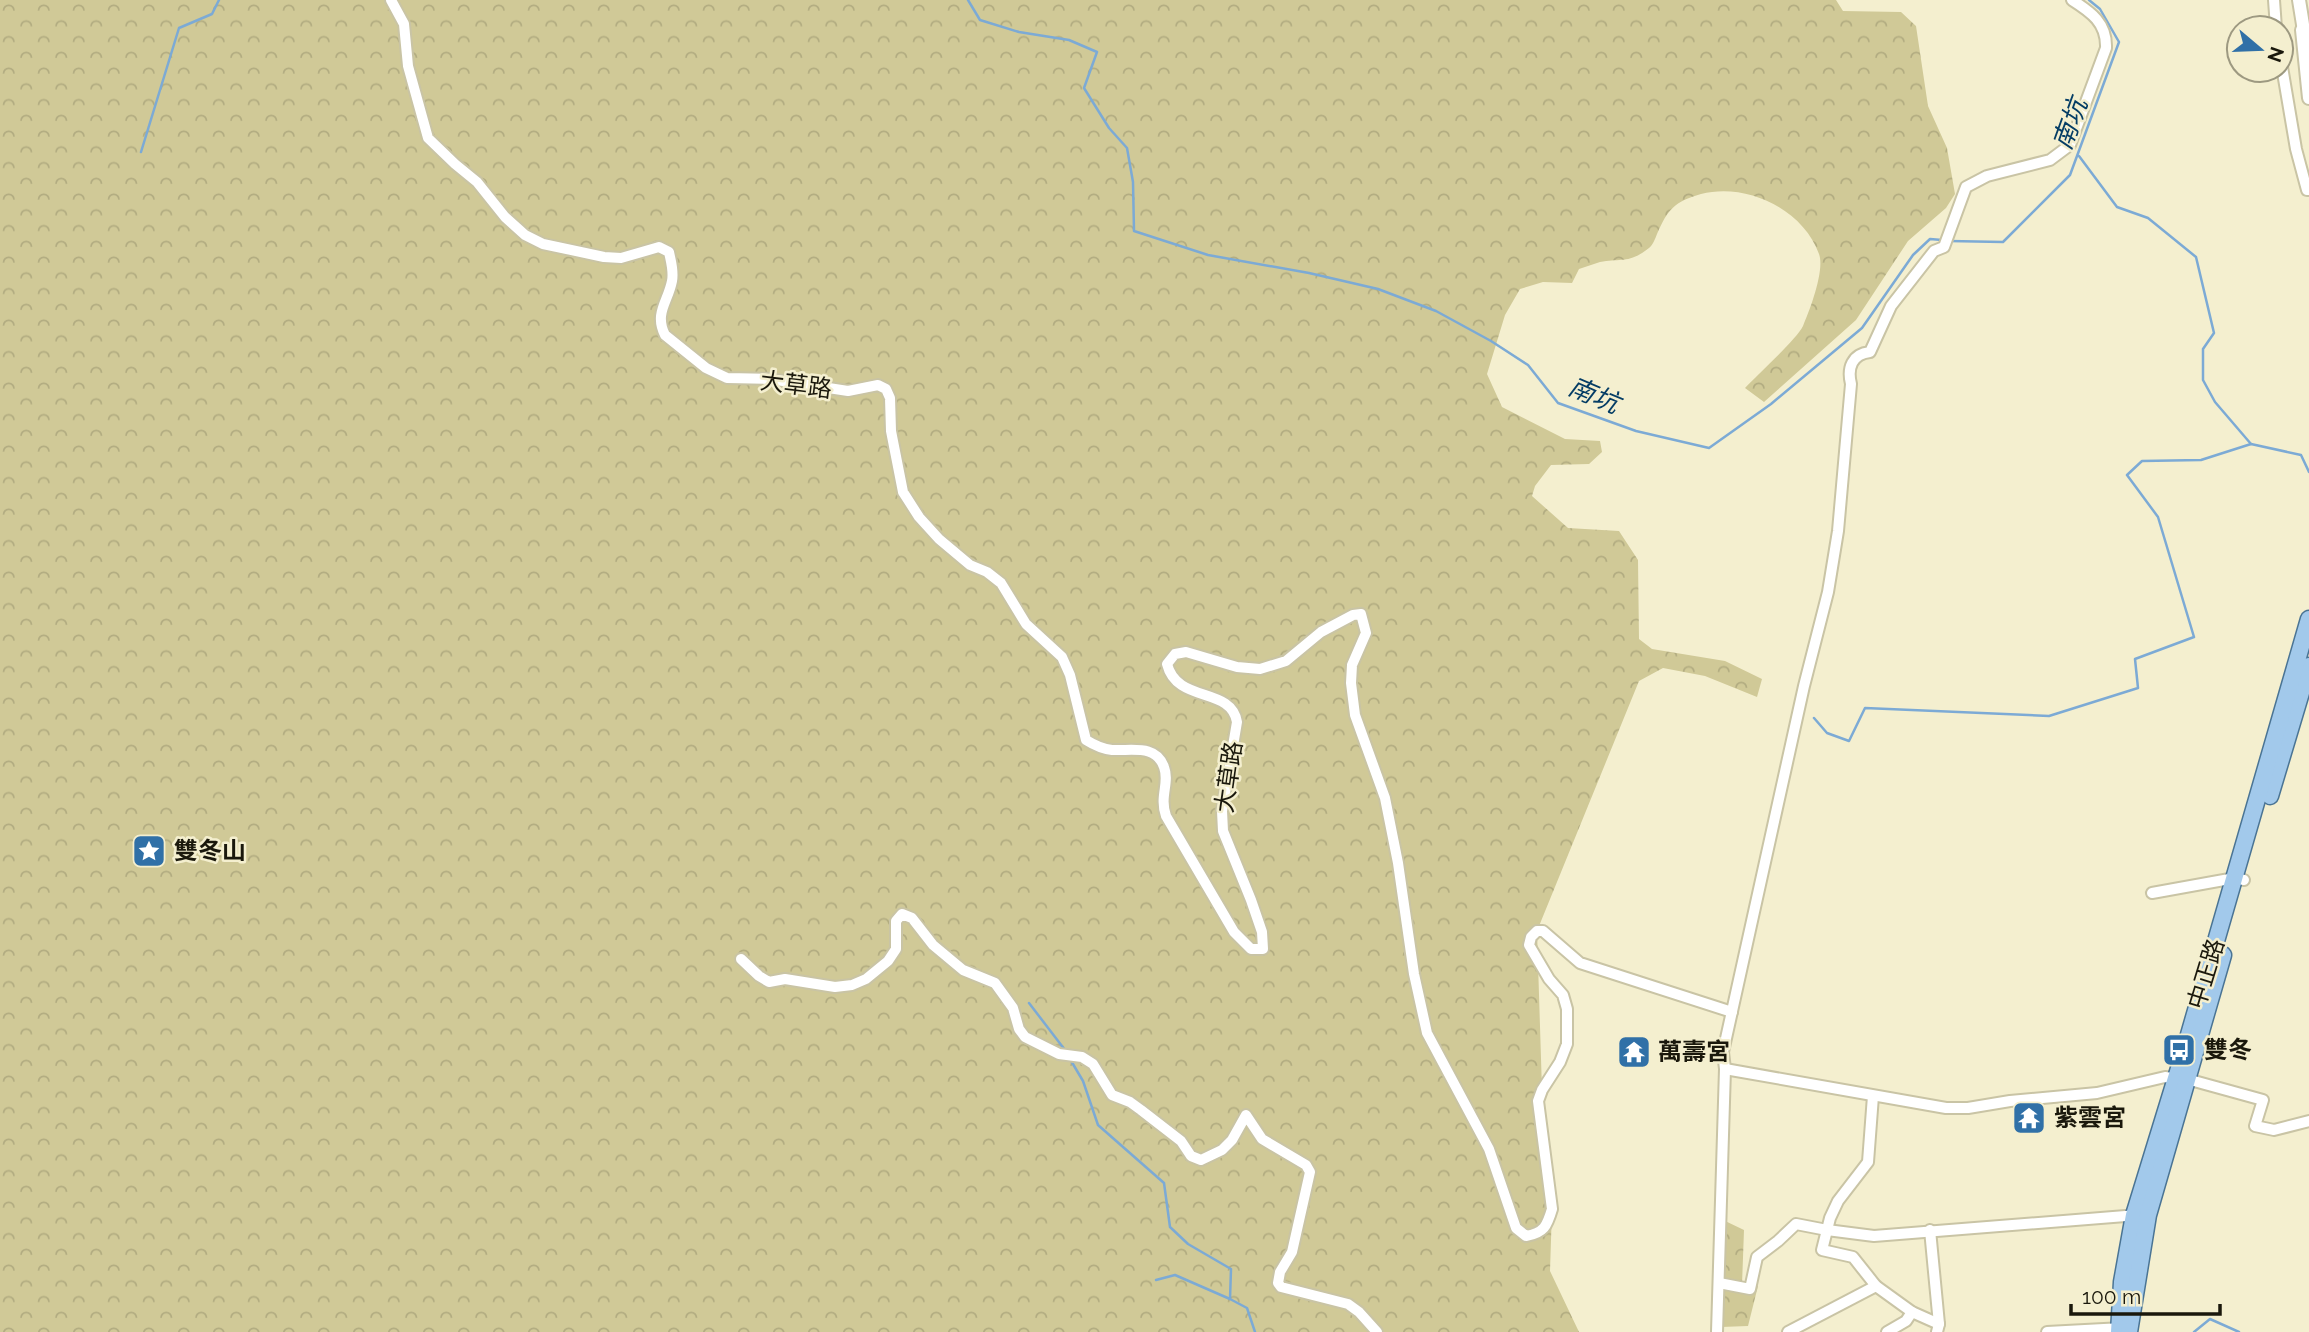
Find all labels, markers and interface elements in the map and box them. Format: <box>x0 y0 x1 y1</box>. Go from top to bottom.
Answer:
north arrow <box>2225 14 2295 84</box>
text: N <box>2263 44 2289 65</box>
water label: 南坑 <box>2047 91 2094 154</box>
street label: 大草路 <box>759 366 834 403</box>
water label: 南坑 <box>1564 371 1627 421</box>
street label: 大草路 <box>1209 739 1248 815</box>
place icon: 雙冬山 <box>130 832 168 870</box>
place label: 雙冬山 <box>174 836 246 865</box>
street label: 中正路 <box>2181 935 2230 1013</box>
bus stop icon: 雙冬 <box>2160 1031 2198 1069</box>
temple icon: 萬壽宮 <box>1615 1033 1653 1071</box>
place label: 雙冬 <box>2204 1035 2252 1064</box>
place label: 萬壽宮 <box>1658 1037 1730 1066</box>
temple icon: 紫雲宮 <box>2010 1099 2048 1137</box>
place label: 紫雲宮 <box>2054 1103 2126 1132</box>
scale bar <box>2071 1272 2220 1316</box>
text: 100 m <box>2082 1284 2141 1309</box>

